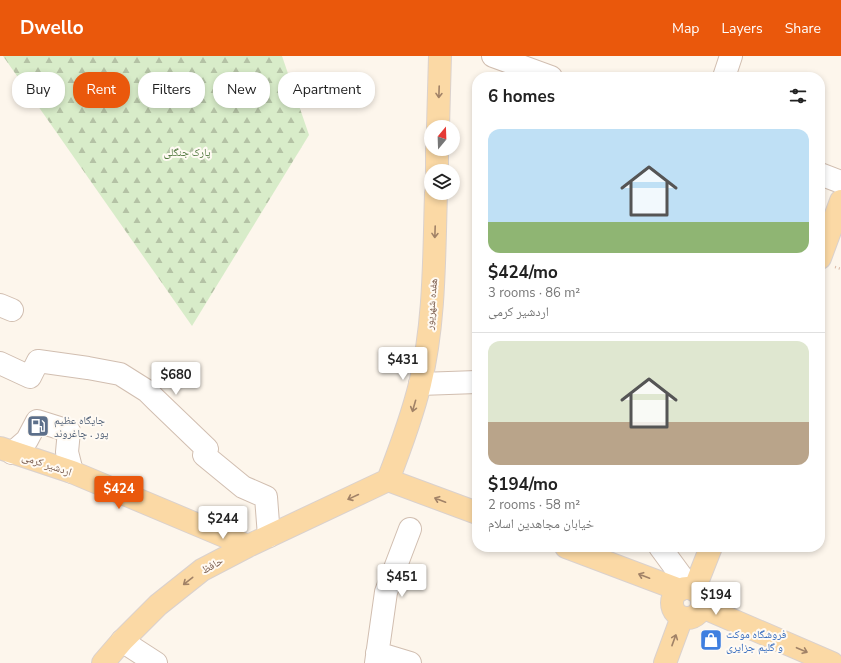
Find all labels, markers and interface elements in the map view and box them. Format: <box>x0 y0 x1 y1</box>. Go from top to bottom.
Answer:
text: Dwello <box>20 15 84 41</box>
text: Map <box>672 19 699 38</box>
text: Layers <box>721 19 763 38</box>
text: Share <box>785 19 821 38</box>
chip: Buy <box>12 72 65 108</box>
chip: Rent <box>73 72 130 108</box>
chip: Filters <box>138 72 205 108</box>
chip: New <box>213 72 270 108</box>
chip: Apartment <box>278 72 375 108</box>
one-way arrow <box>435 85 443 98</box>
text: 6 homes <box>488 85 555 108</box>
icon: filters <box>787 85 809 107</box>
north arrow <box>424 120 460 156</box>
map controls <box>424 120 460 200</box>
park label: پارک جنگلی <box>163 145 211 160</box>
icon: home <box>613 155 685 227</box>
button: layers <box>424 164 460 200</box>
one-way arrow <box>431 225 438 238</box>
text: $424/mo <box>488 261 558 284</box>
street label: هفده شهریور <box>422 277 441 331</box>
text: 3 rooms · 86 m² <box>488 284 580 302</box>
text: اردشیر کرمی <box>488 303 549 321</box>
pin: $431 <box>379 347 427 381</box>
text: $431 <box>387 351 419 369</box>
pin: $680 <box>152 362 200 396</box>
text: $680 <box>160 366 192 384</box>
icon: home <box>613 367 685 439</box>
one-way arrow <box>410 399 417 412</box>
fuel station icon: جایگاه عظیم پور . چاغروند <box>25 413 51 439</box>
place label: جایگاه عظیم پور . چاغروند <box>54 413 109 441</box>
street label: اردشیر کرمی <box>20 449 74 480</box>
text: $194/mo <box>488 473 558 496</box>
pin: $424 <box>95 476 143 510</box>
text: $424 <box>103 480 135 498</box>
one-way arrow <box>347 494 359 501</box>
one-way arrow <box>435 495 447 503</box>
text: 2 rooms · 58 m² <box>488 496 580 514</box>
pin: $244 <box>199 506 247 540</box>
text: $244 <box>207 510 239 528</box>
text: خیابان مجاهدین اسلام <box>488 515 594 533</box>
street label: حافظ <box>199 553 226 578</box>
pin: $451 <box>378 564 426 598</box>
text: $451 <box>386 568 418 586</box>
one-way arrow <box>638 572 650 580</box>
one-way arrow <box>182 577 193 586</box>
pin: $194 <box>692 582 740 616</box>
text: $194 <box>700 586 732 604</box>
shop icon: فروشگاه موکت و گلیم جزایری <box>698 627 724 653</box>
place label: فروشگاه موکت و گلیم جزایری <box>726 627 787 655</box>
one-way arrow <box>670 635 678 647</box>
one-way arrow <box>796 647 808 654</box>

